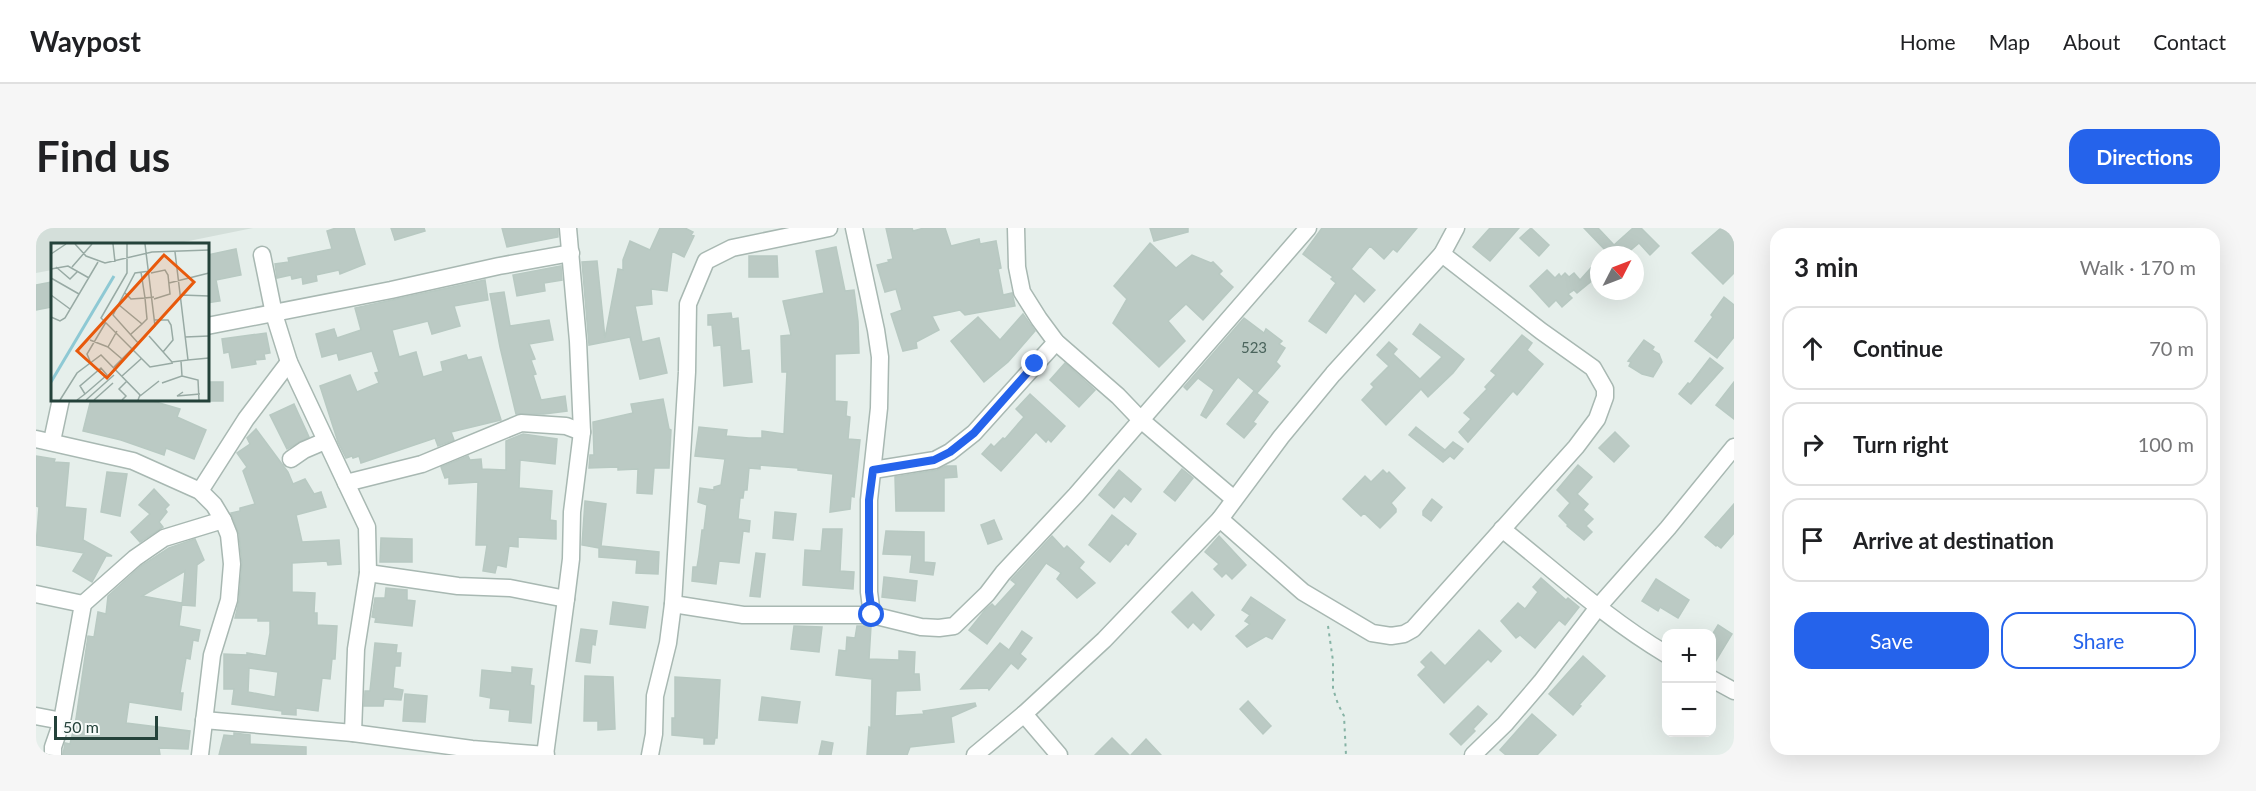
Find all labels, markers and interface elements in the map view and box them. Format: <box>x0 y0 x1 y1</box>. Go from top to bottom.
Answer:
text: Waypost <box>30 24 141 58</box>
text: Home <box>1900 29 1956 54</box>
text: Map <box>1989 29 2030 54</box>
text: About <box>2063 29 2120 54</box>
text: Contact <box>2153 29 2226 54</box>
button: Directions <box>2069 129 2220 184</box>
text: Find us <box>36 131 170 181</box>
inset map <box>51 243 208 400</box>
north arrow <box>1590 246 1644 300</box>
text: 3 min <box>1794 251 1858 283</box>
text: Walk · 170 m <box>2080 255 2196 279</box>
icon: ahead <box>1796 332 1829 365</box>
text: Continue <box>1853 335 1943 362</box>
text: 70 m <box>2149 336 2194 360</box>
house number: 523 <box>1241 338 1267 356</box>
route end <box>1021 350 1047 376</box>
icon: right <box>1796 428 1829 461</box>
text: Turn right <box>1853 431 1948 458</box>
text: 100 m <box>2138 432 2194 456</box>
icon: arrive <box>1796 524 1829 557</box>
text: Arrive at destination <box>1853 527 2054 554</box>
route start <box>858 601 884 627</box>
button: Save <box>1794 612 1989 669</box>
button: Share <box>2001 612 2196 669</box>
map controls <box>1662 629 1716 737</box>
button: + <box>1662 629 1716 683</box>
button: − <box>1662 683 1716 737</box>
scale bar <box>54 713 158 741</box>
text: 50 m <box>63 717 99 736</box>

